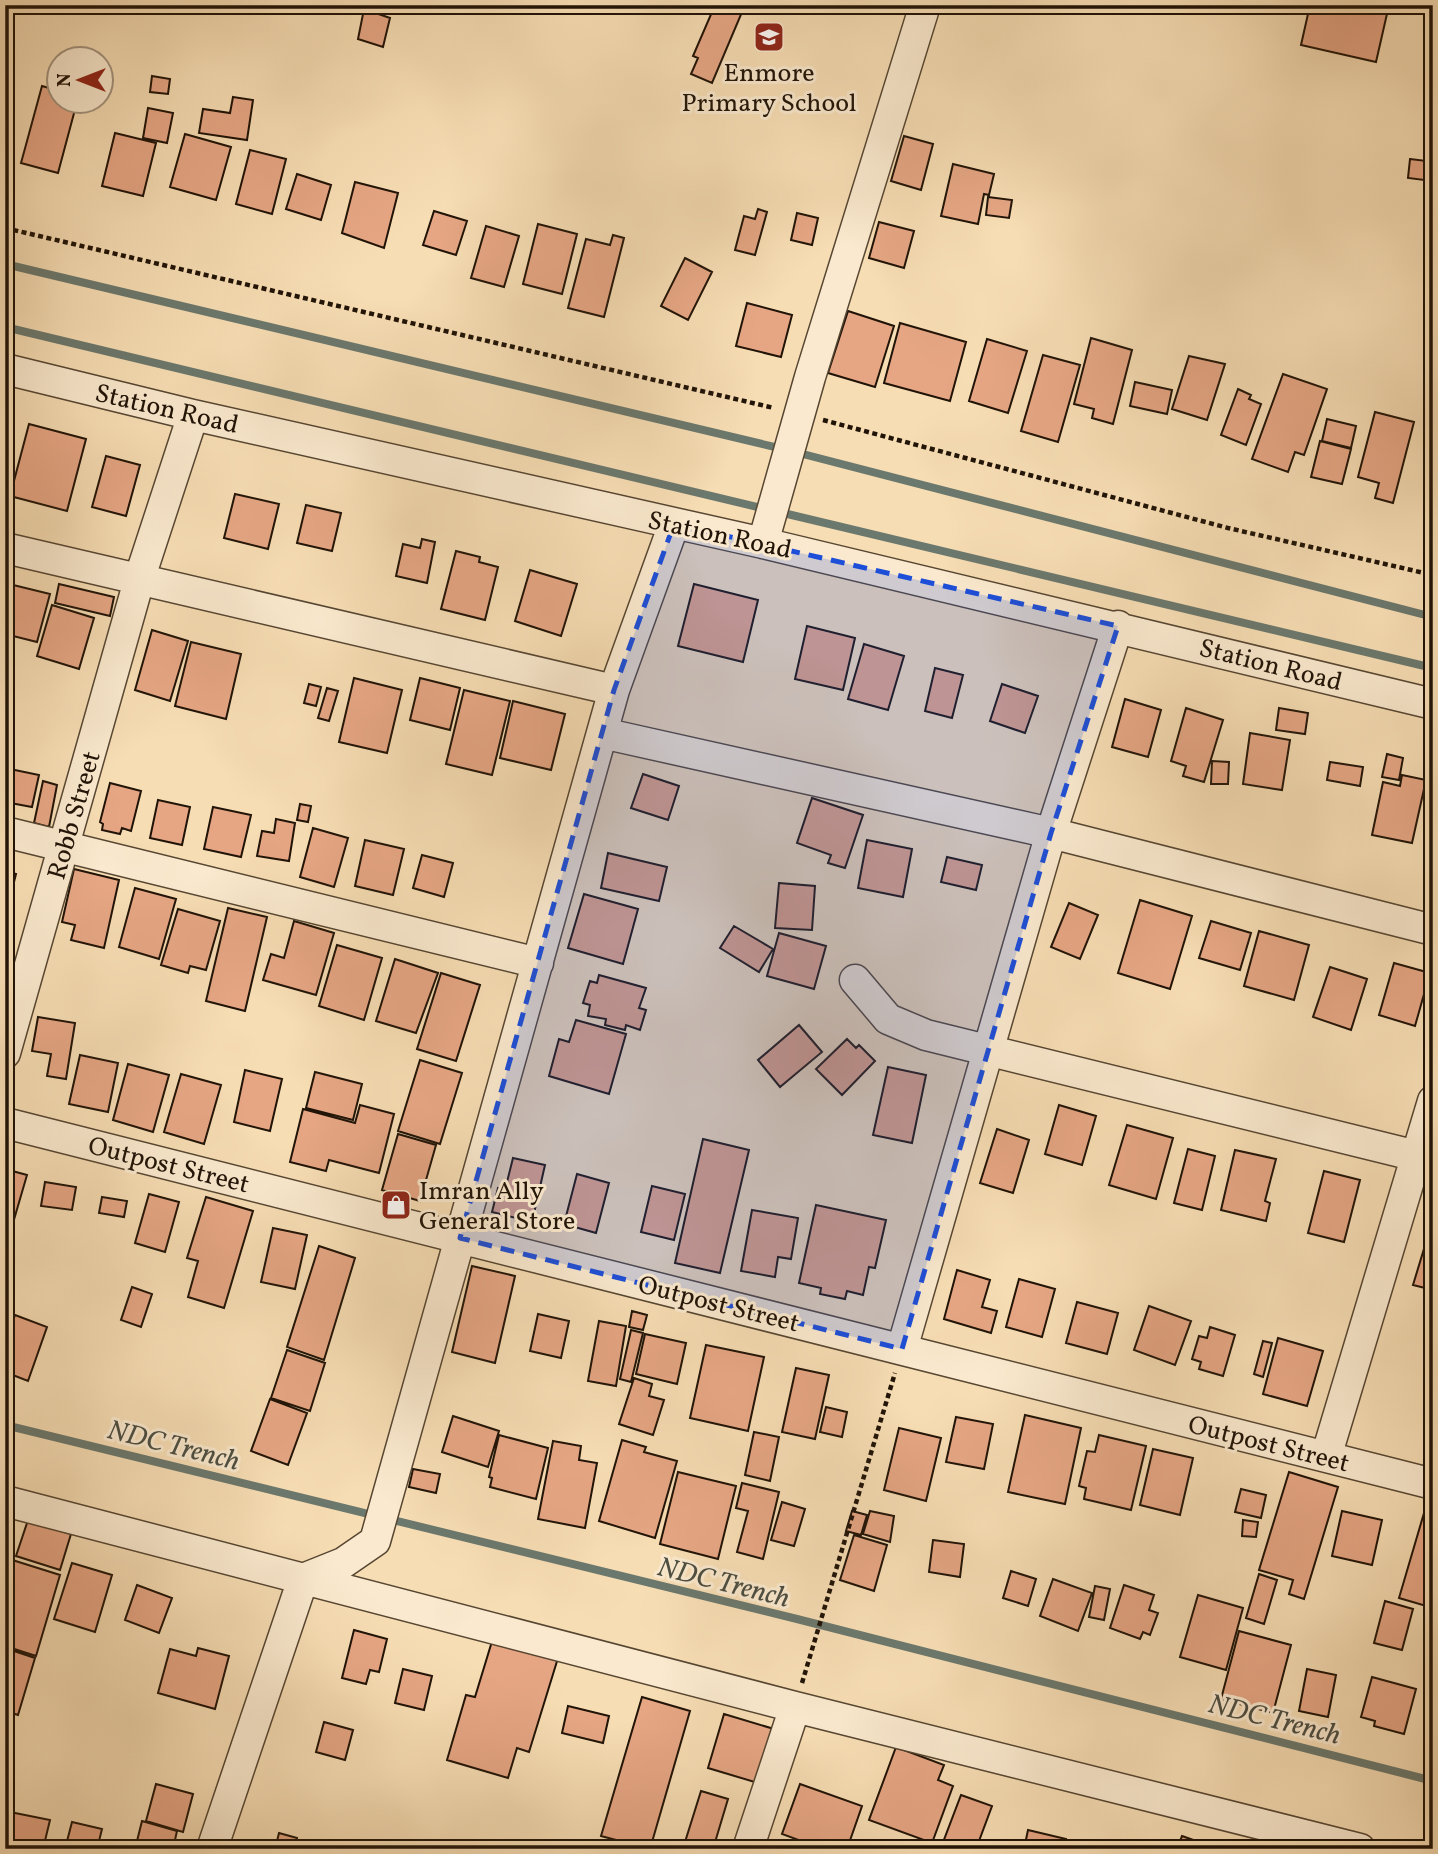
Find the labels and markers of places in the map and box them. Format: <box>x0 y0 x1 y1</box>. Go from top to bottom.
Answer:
school or university icon: Enmore Primary School <box>752 20 786 54</box>
place label: Enmore Primary School <box>681 56 857 122</box>
place label: Imran Ally General Store <box>419 1174 575 1240</box>
shop icon: Imran Ally General Store <box>379 1188 413 1222</box>

